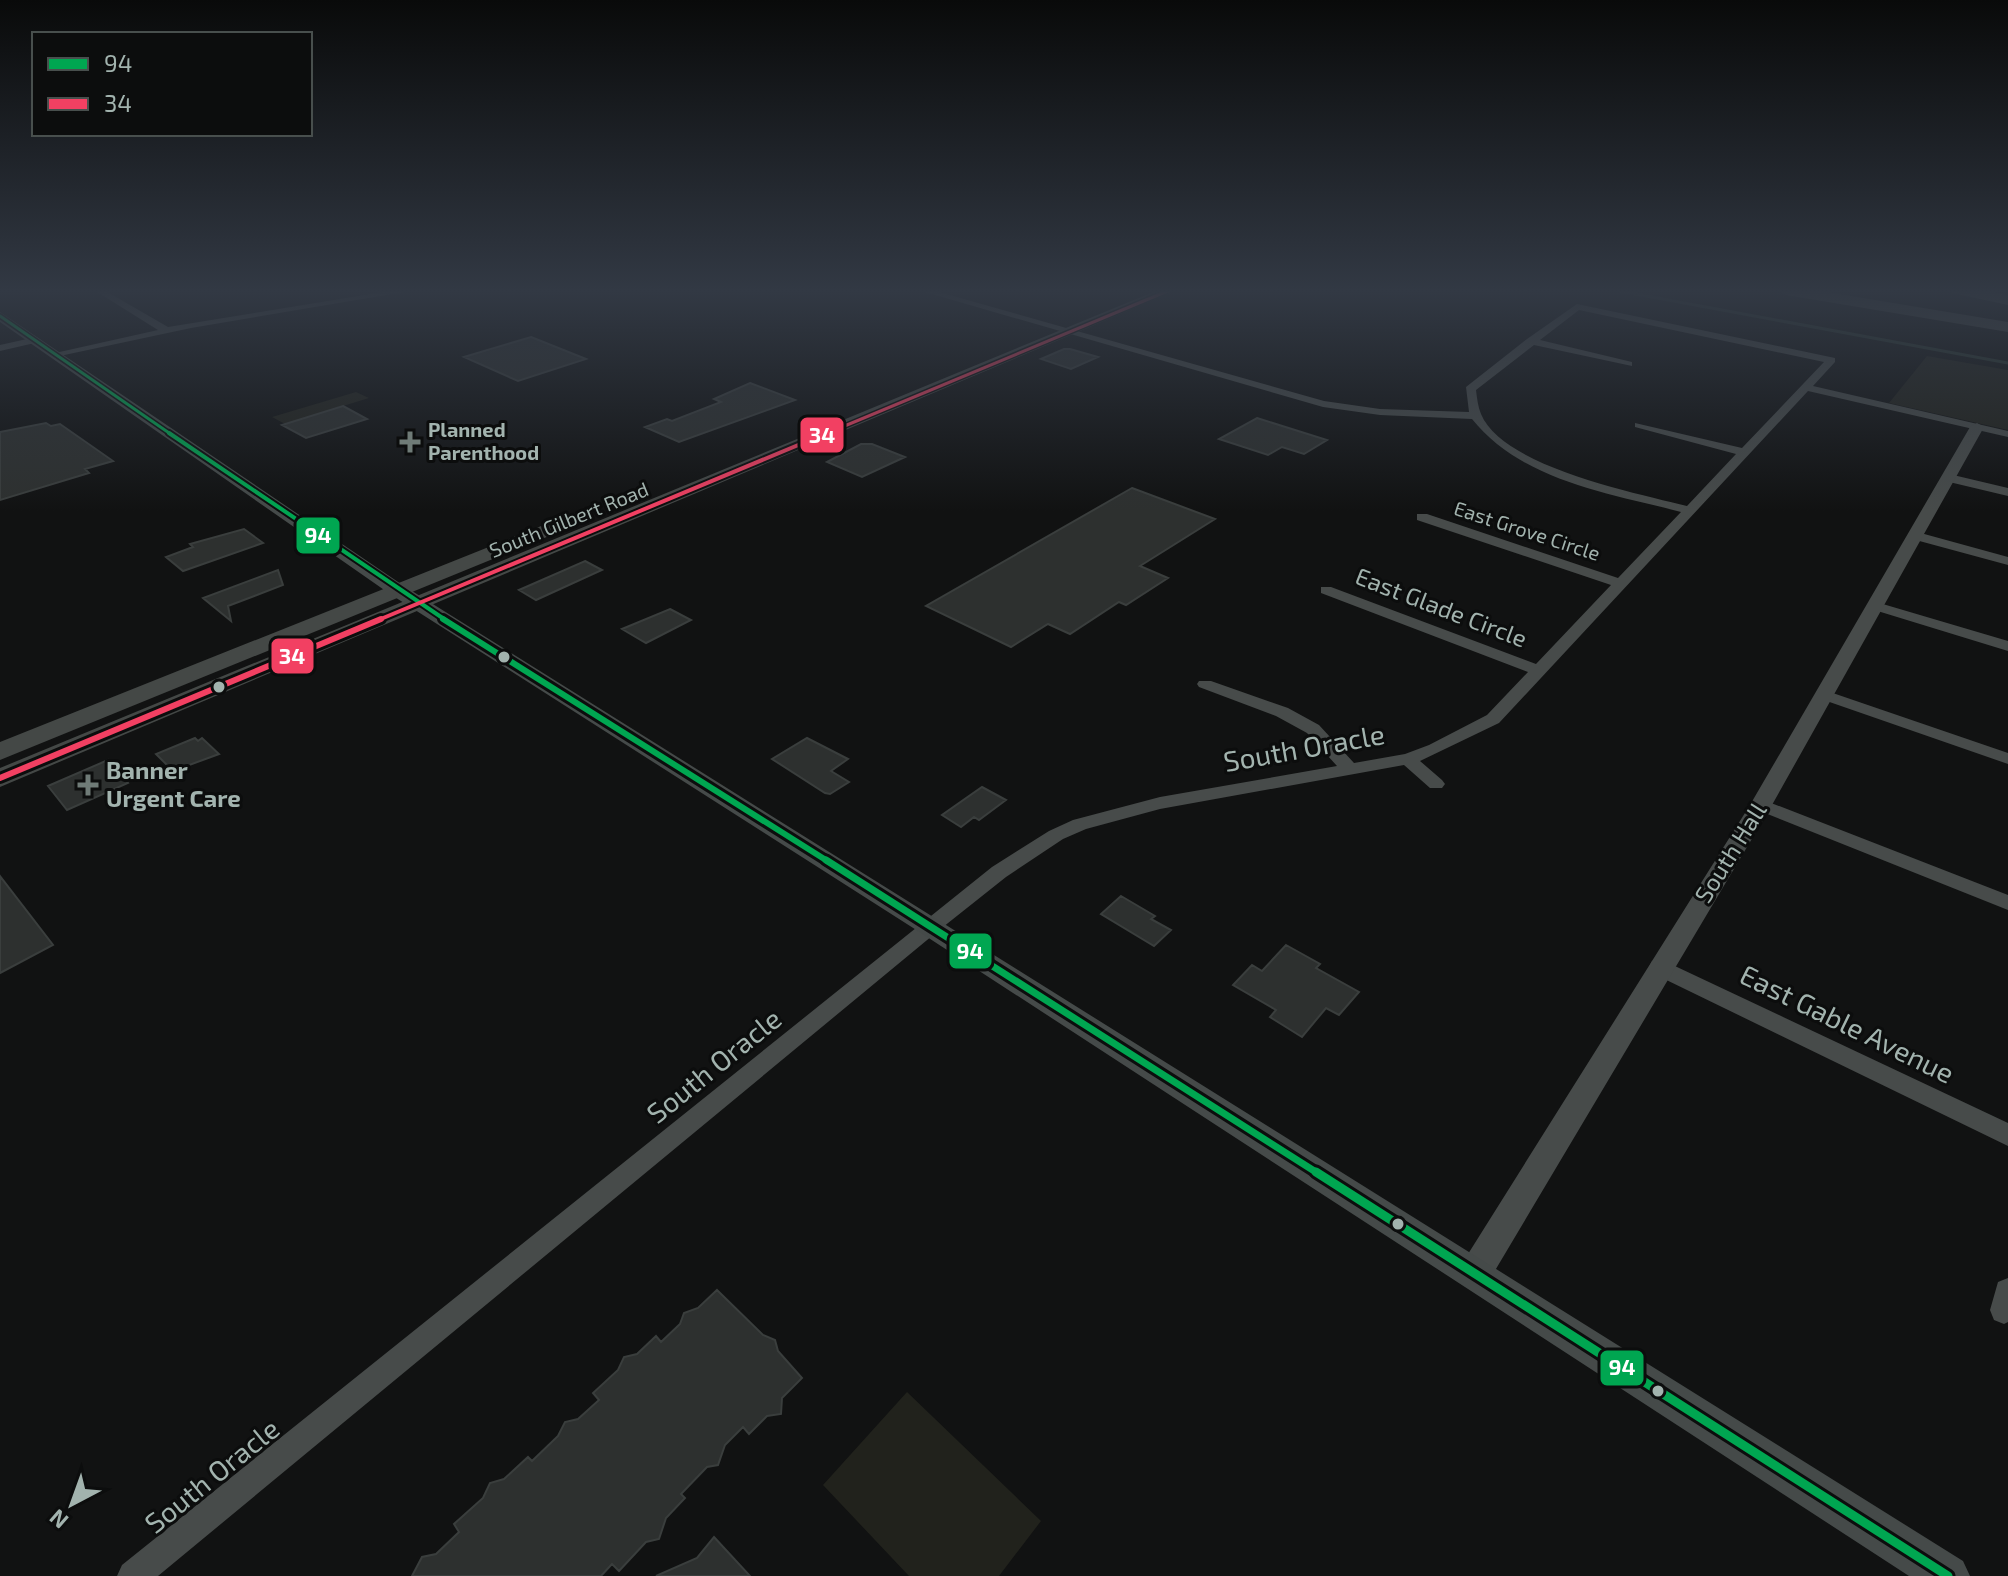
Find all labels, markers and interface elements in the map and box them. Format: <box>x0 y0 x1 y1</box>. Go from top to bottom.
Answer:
legend <box>32 32 312 136</box>
text: 94 <box>104 48 133 77</box>
text: 34 <box>104 88 132 117</box>
line badge: 34 <box>799 416 845 454</box>
place label: Planned Parenthood <box>428 417 539 464</box>
text: 34 <box>809 421 835 447</box>
marker: Planned Parenthood <box>399 431 421 453</box>
street label: South Gilbert Road <box>486 476 652 562</box>
street label: East Grove Circle <box>1451 495 1603 565</box>
line badge: 94 <box>295 516 341 555</box>
text: 94 <box>305 521 332 547</box>
street label: East Glade Circle <box>1352 561 1531 653</box>
line badge: 34 <box>270 637 315 675</box>
text: 34 <box>279 642 305 668</box>
unlabelled marker <box>496 649 512 665</box>
unlabelled marker <box>211 679 227 695</box>
street label: South Oracle <box>1221 716 1387 778</box>
place label: Banner Urgent Care <box>106 755 241 812</box>
marker: Banner Urgent Care <box>77 774 99 796</box>
street label: South Hall <box>1688 797 1772 908</box>
line badge: 94 <box>948 932 993 970</box>
text: 94 <box>957 937 984 963</box>
street label: East Gable Avenue <box>1735 957 1960 1090</box>
street label: South Oracle <box>639 1001 787 1130</box>
unlabelled marker <box>1390 1216 1406 1232</box>
line badge: 94 <box>1599 1349 1645 1387</box>
text: 94 <box>1609 1353 1636 1379</box>
unlabelled marker <box>1650 1383 1666 1399</box>
street label: South Oracle <box>137 1411 285 1540</box>
north arrow <box>32 1464 112 1544</box>
text: N <box>44 1505 73 1535</box>

